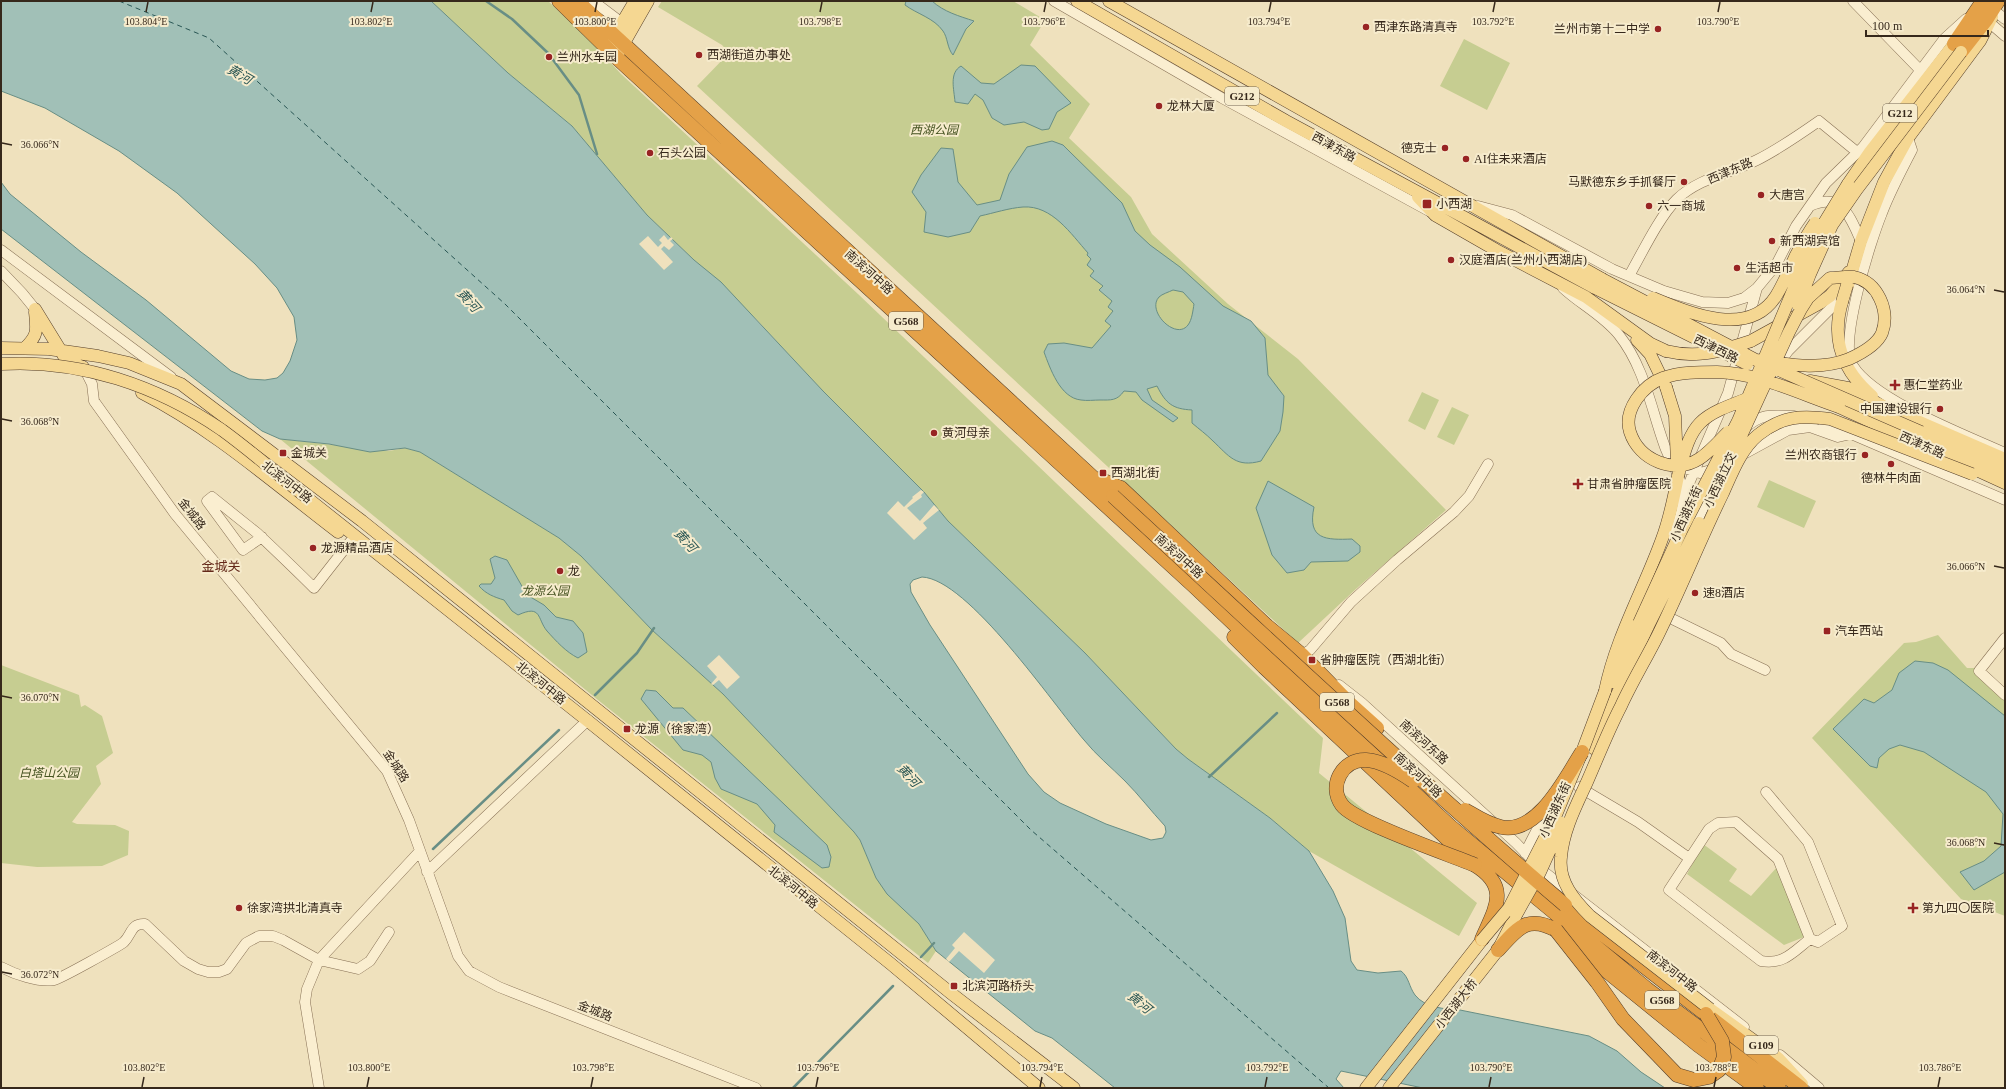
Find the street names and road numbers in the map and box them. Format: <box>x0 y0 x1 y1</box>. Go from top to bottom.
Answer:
road number: G212 <box>1225 87 1259 105</box>
road number: G212 <box>1883 104 1917 122</box>
street label: 西津东路 <box>1310 129 1358 165</box>
street label: 西津东路 <box>1705 155 1755 187</box>
street label: 南滨河中路 <box>842 247 896 297</box>
road number: G568 <box>889 312 923 330</box>
street label: 西津西路 <box>1691 332 1741 366</box>
street label: 西津东路 <box>1897 429 1947 461</box>
street label: 小西湖立交 <box>1701 450 1739 510</box>
street label: 北滨河中路 <box>259 458 315 506</box>
street label: 小西湖东街 <box>1667 484 1705 544</box>
street label: 金城路 <box>175 496 209 532</box>
street label: 南滨河中路 <box>1152 531 1206 581</box>
street label: 北滨河中路 <box>513 659 569 707</box>
road number: G568 <box>1320 693 1354 711</box>
street label: 南滨河东路 <box>1397 717 1451 767</box>
street label: 金城路 <box>380 747 412 785</box>
street label: 南滨河中路 <box>1391 749 1445 801</box>
street label: 小西湖东街 <box>1536 780 1574 840</box>
street label: 北滨河中路 <box>765 863 821 911</box>
street label: 南滨河中路 <box>1644 947 1700 995</box>
street label: 小西湖大桥 <box>1432 976 1480 1032</box>
road number: G568 <box>1645 991 1679 1009</box>
street label: 金城路 <box>576 998 614 1024</box>
road number: G109 <box>1744 1036 1778 1054</box>

